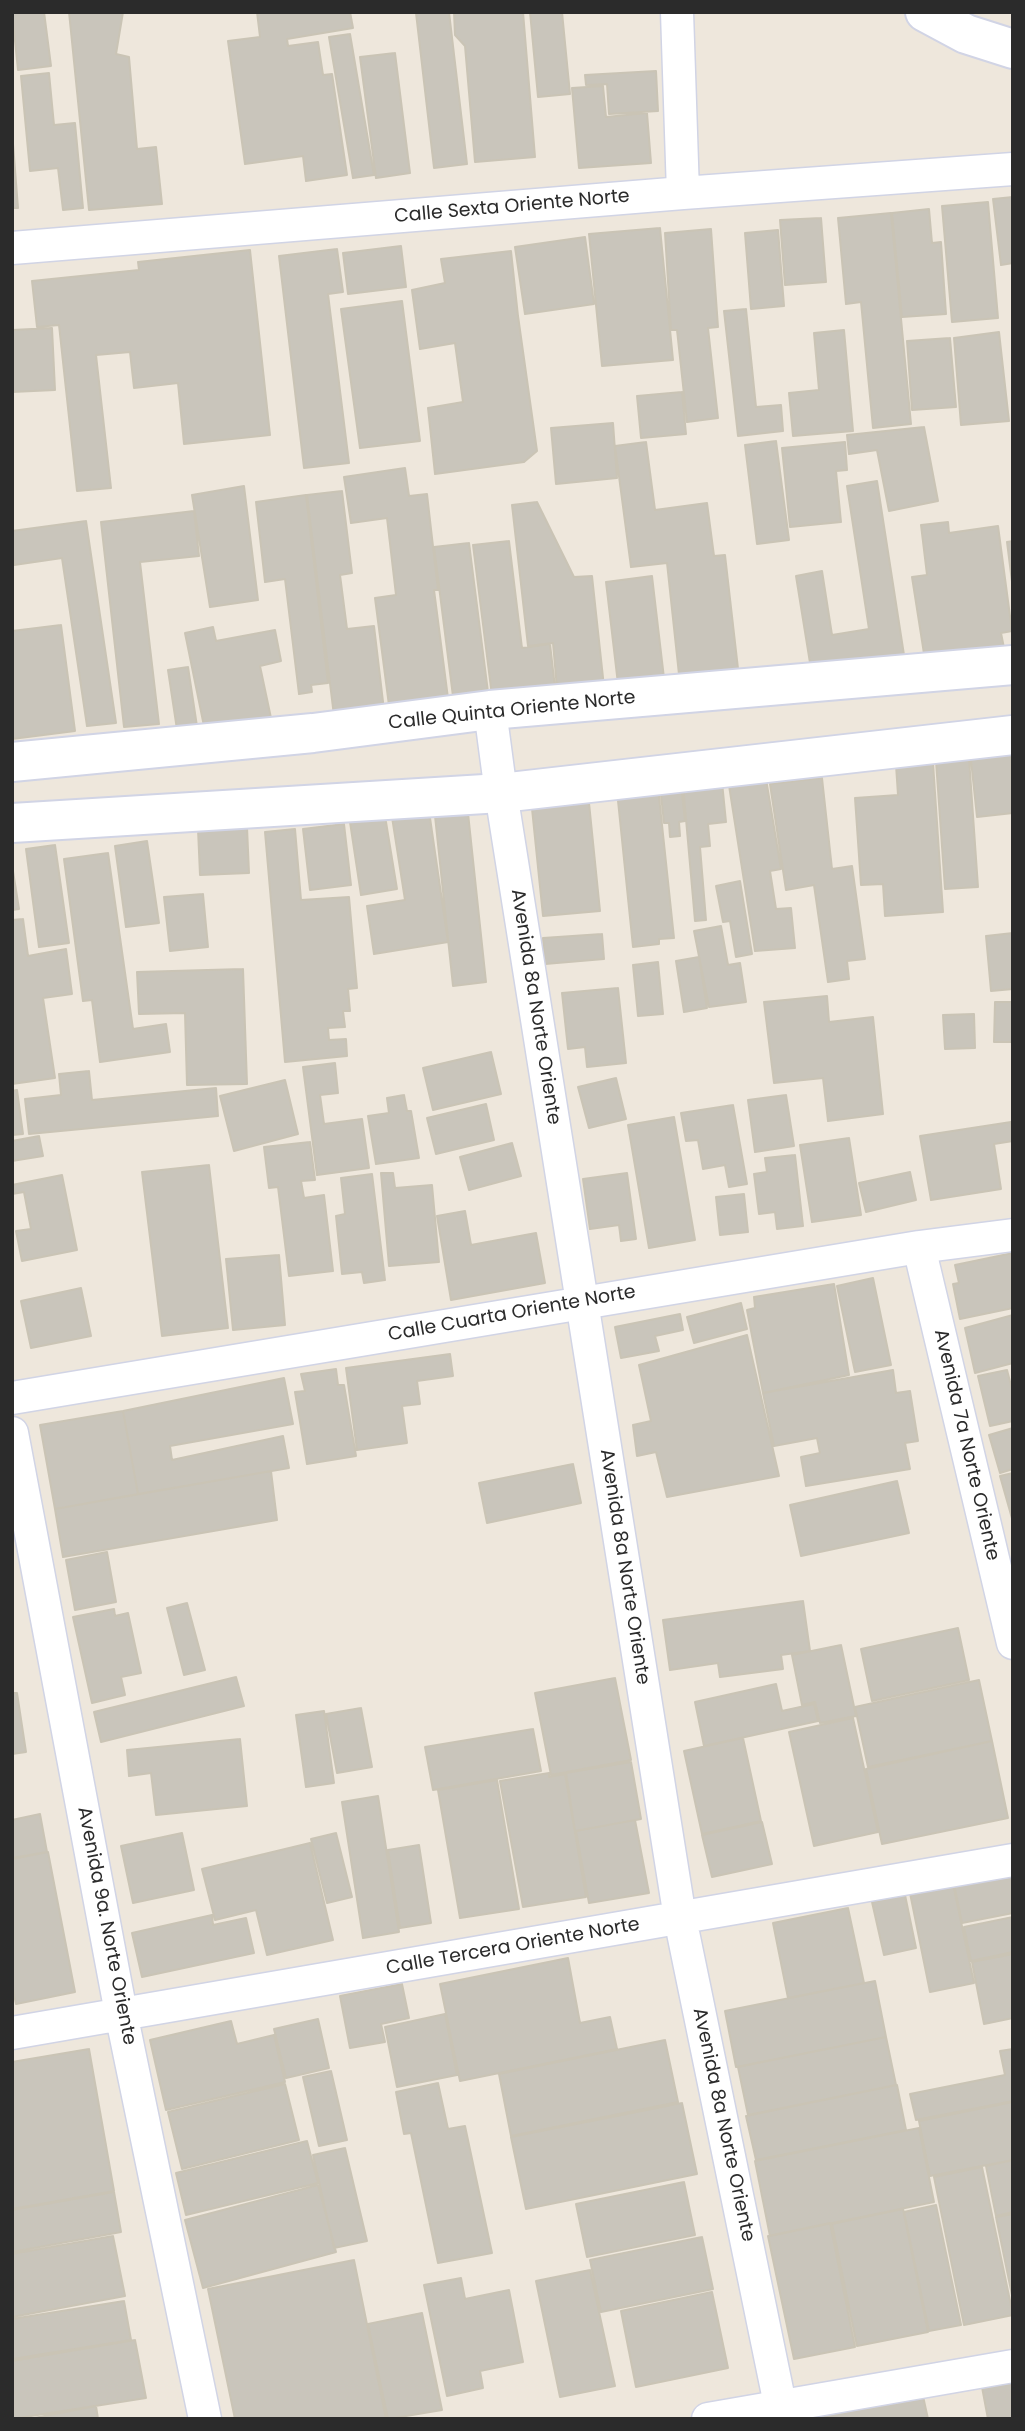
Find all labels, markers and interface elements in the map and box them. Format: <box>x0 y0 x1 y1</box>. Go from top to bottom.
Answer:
street label: Calle Sexta Oriente Norte <box>393 185 631 229</box>
street label: Calle Quinta Oriente Norte <box>387 687 637 735</box>
street label: Avenida 8a Norte Oriente <box>505 887 565 1127</box>
street label: Calle Cuarta Oriente Norte <box>386 1281 638 1347</box>
street label: Avenida 7a Norte Oriente <box>928 1327 1004 1563</box>
street label: Avenida 8a Norte Oriente <box>594 1447 654 1687</box>
street label: Avenida 9a. Norte Oriente <box>72 1805 140 2047</box>
street label: Calle Tercera Oriente Norte <box>385 1913 641 1981</box>
street label: Avenida 8a Norte Oriente <box>687 2006 759 2244</box>

